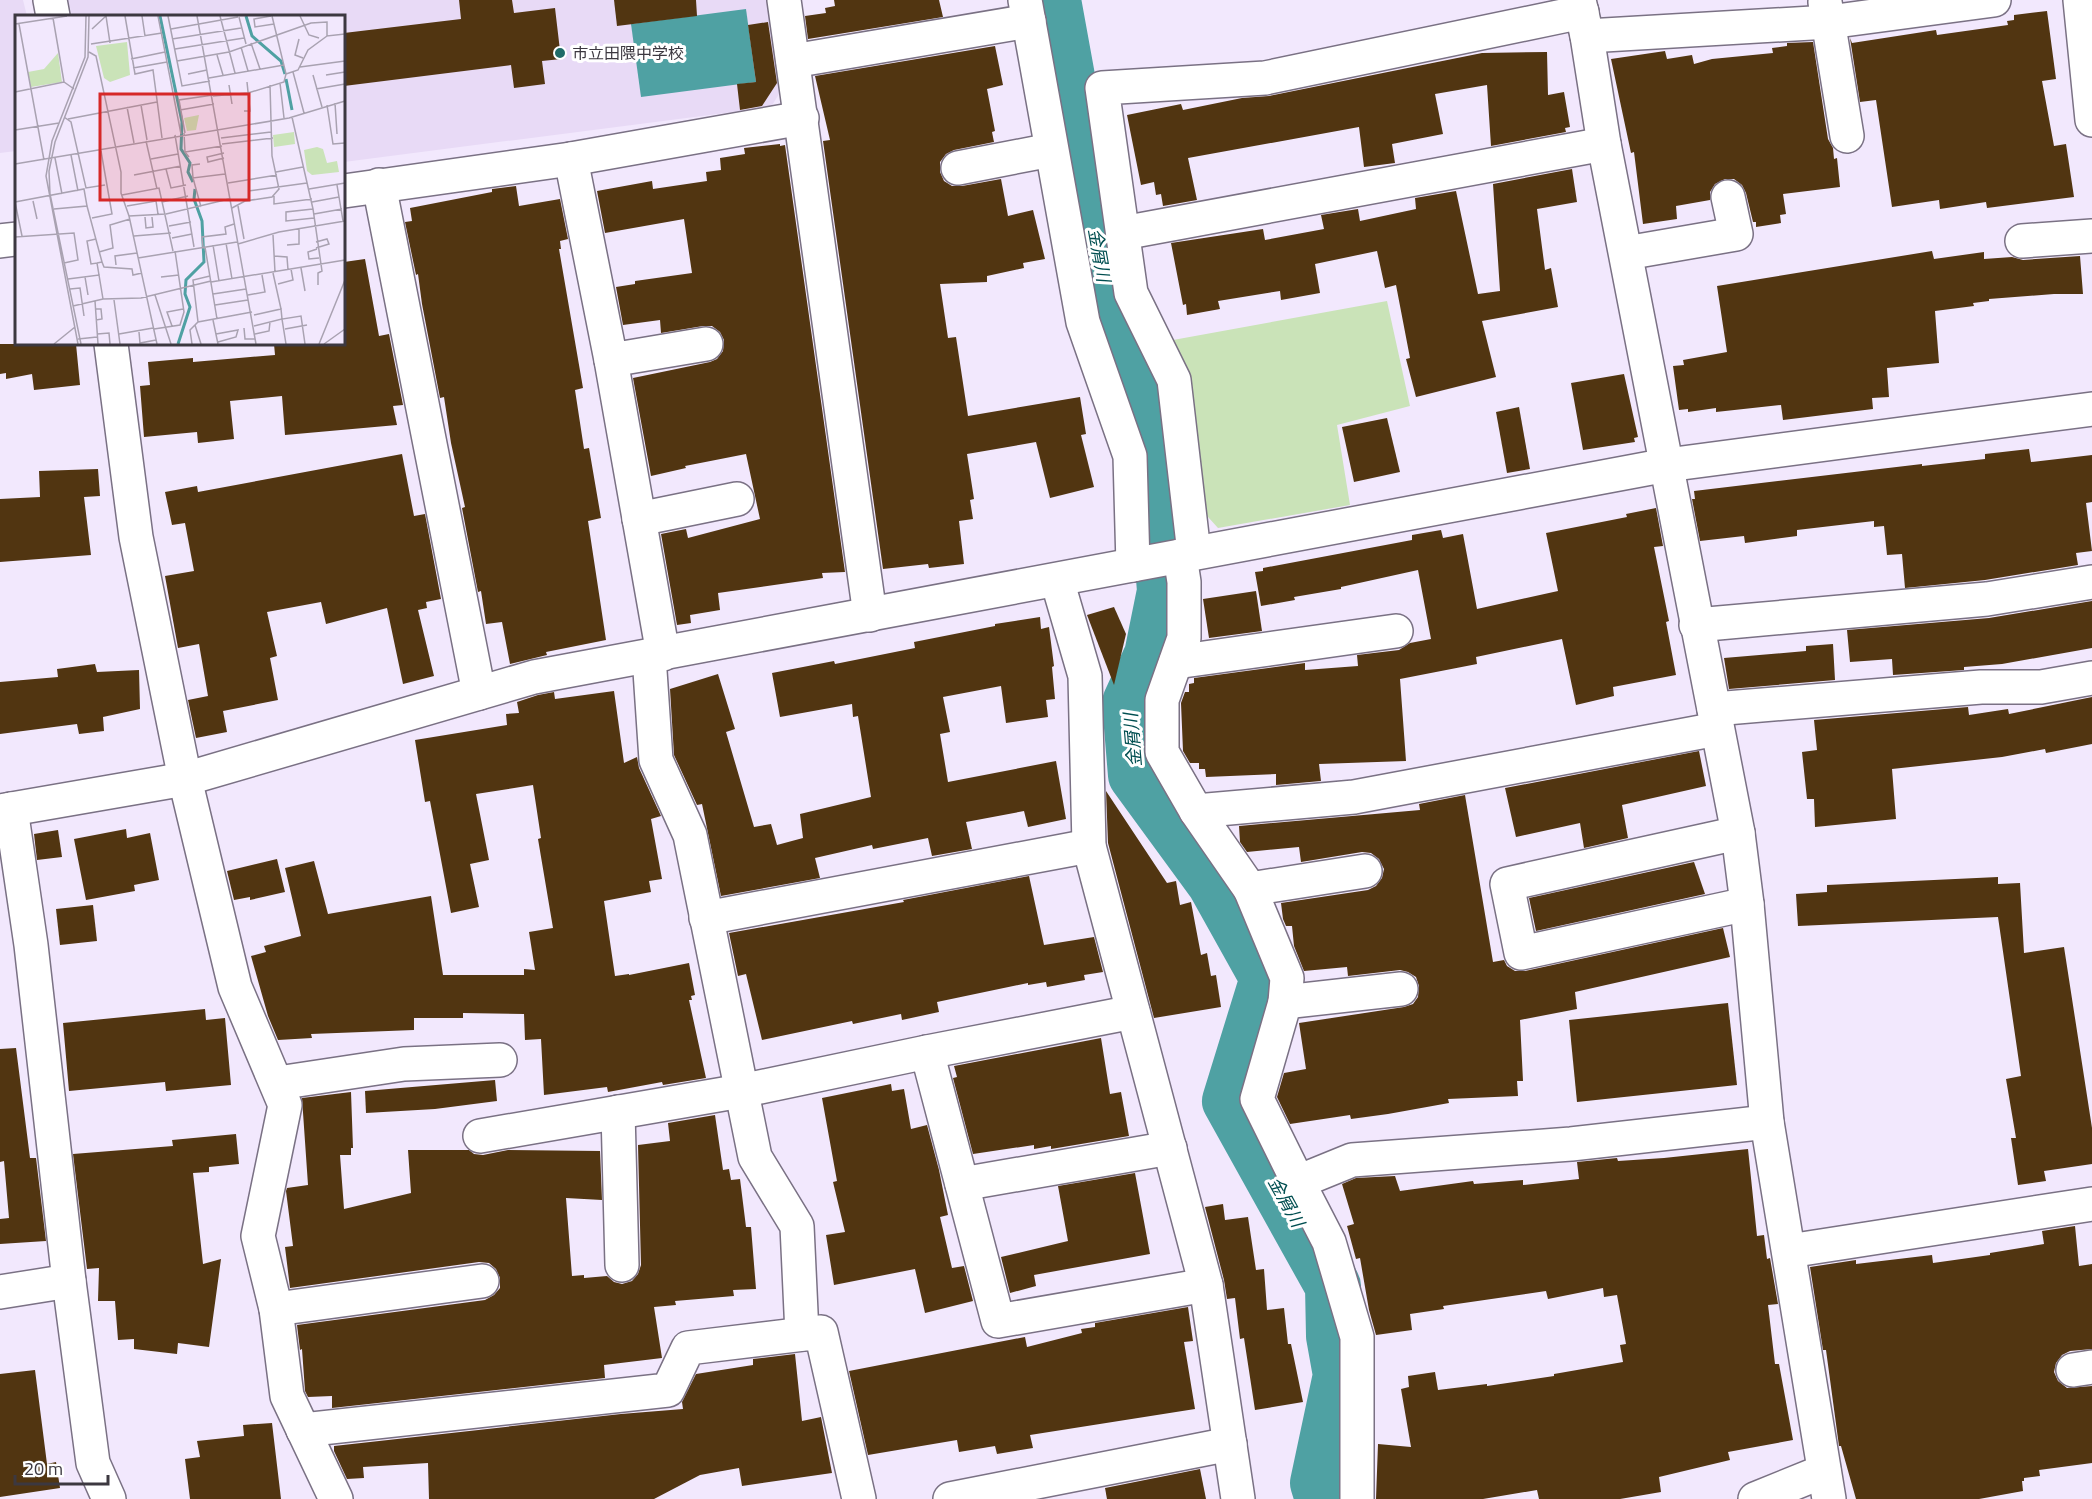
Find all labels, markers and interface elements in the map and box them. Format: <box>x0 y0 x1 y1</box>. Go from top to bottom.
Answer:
inset map <box>15 15 345 345</box>
place label: 市立田隈中学校 <box>572 41 684 65</box>
marker: 市立田隈中学校 <box>553 46 567 60</box>
water label: 金屑川 <box>1082 226 1118 286</box>
water label: 金屑川 <box>1117 710 1148 768</box>
water label: 金屑川 <box>1262 1172 1312 1234</box>
scale bar <box>15 1448 108 1486</box>
text: 20 m <box>24 1455 63 1482</box>

